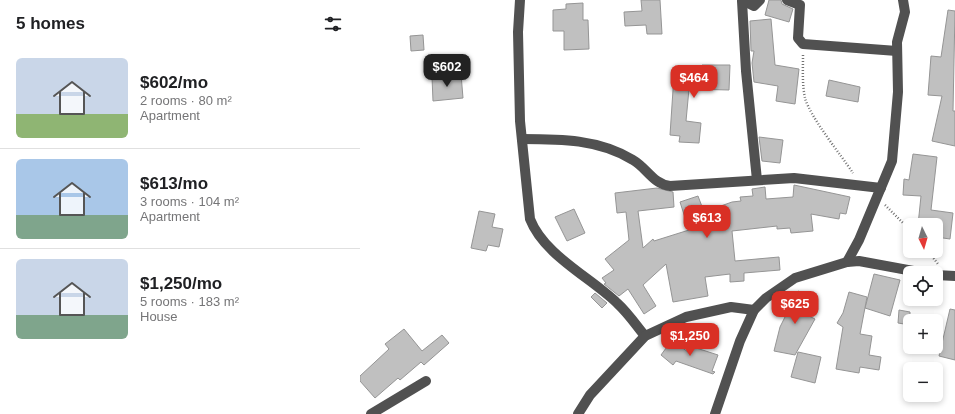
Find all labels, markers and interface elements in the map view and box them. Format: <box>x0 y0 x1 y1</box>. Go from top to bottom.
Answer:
icon: filters <box>322 13 344 35</box>
text: 5 homes <box>16 14 85 33</box>
pin: $602 <box>423 54 471 88</box>
text: $602 <box>433 59 461 74</box>
pin: $464 <box>670 65 718 99</box>
text: $464 <box>680 70 708 85</box>
text: $602/mo <box>140 73 208 92</box>
icon: home <box>48 74 96 122</box>
text: 2 rooms · 80 m² <box>140 93 232 108</box>
text: Apartment <box>140 108 200 123</box>
text: $613/mo <box>140 174 208 193</box>
icon: home <box>48 175 96 223</box>
text: 3 rooms · 104 m² <box>140 194 239 209</box>
pin: $613 <box>683 205 731 239</box>
text: Apartment <box>140 209 200 224</box>
text: $613 <box>693 210 721 225</box>
north arrow <box>903 218 943 258</box>
map controls <box>903 218 943 402</box>
button: locate <box>903 266 943 306</box>
text: $1,250/mo <box>140 274 222 293</box>
icon: home <box>48 275 96 323</box>
pin: $625 <box>771 291 819 325</box>
text: 5 rooms · 183 m² <box>140 294 239 309</box>
text: $625 <box>781 296 809 311</box>
text: House <box>140 309 178 324</box>
button: + <box>903 314 943 354</box>
pin: $1,250 <box>657 323 723 357</box>
text: $1,250 <box>670 328 710 343</box>
button: − <box>903 362 943 402</box>

